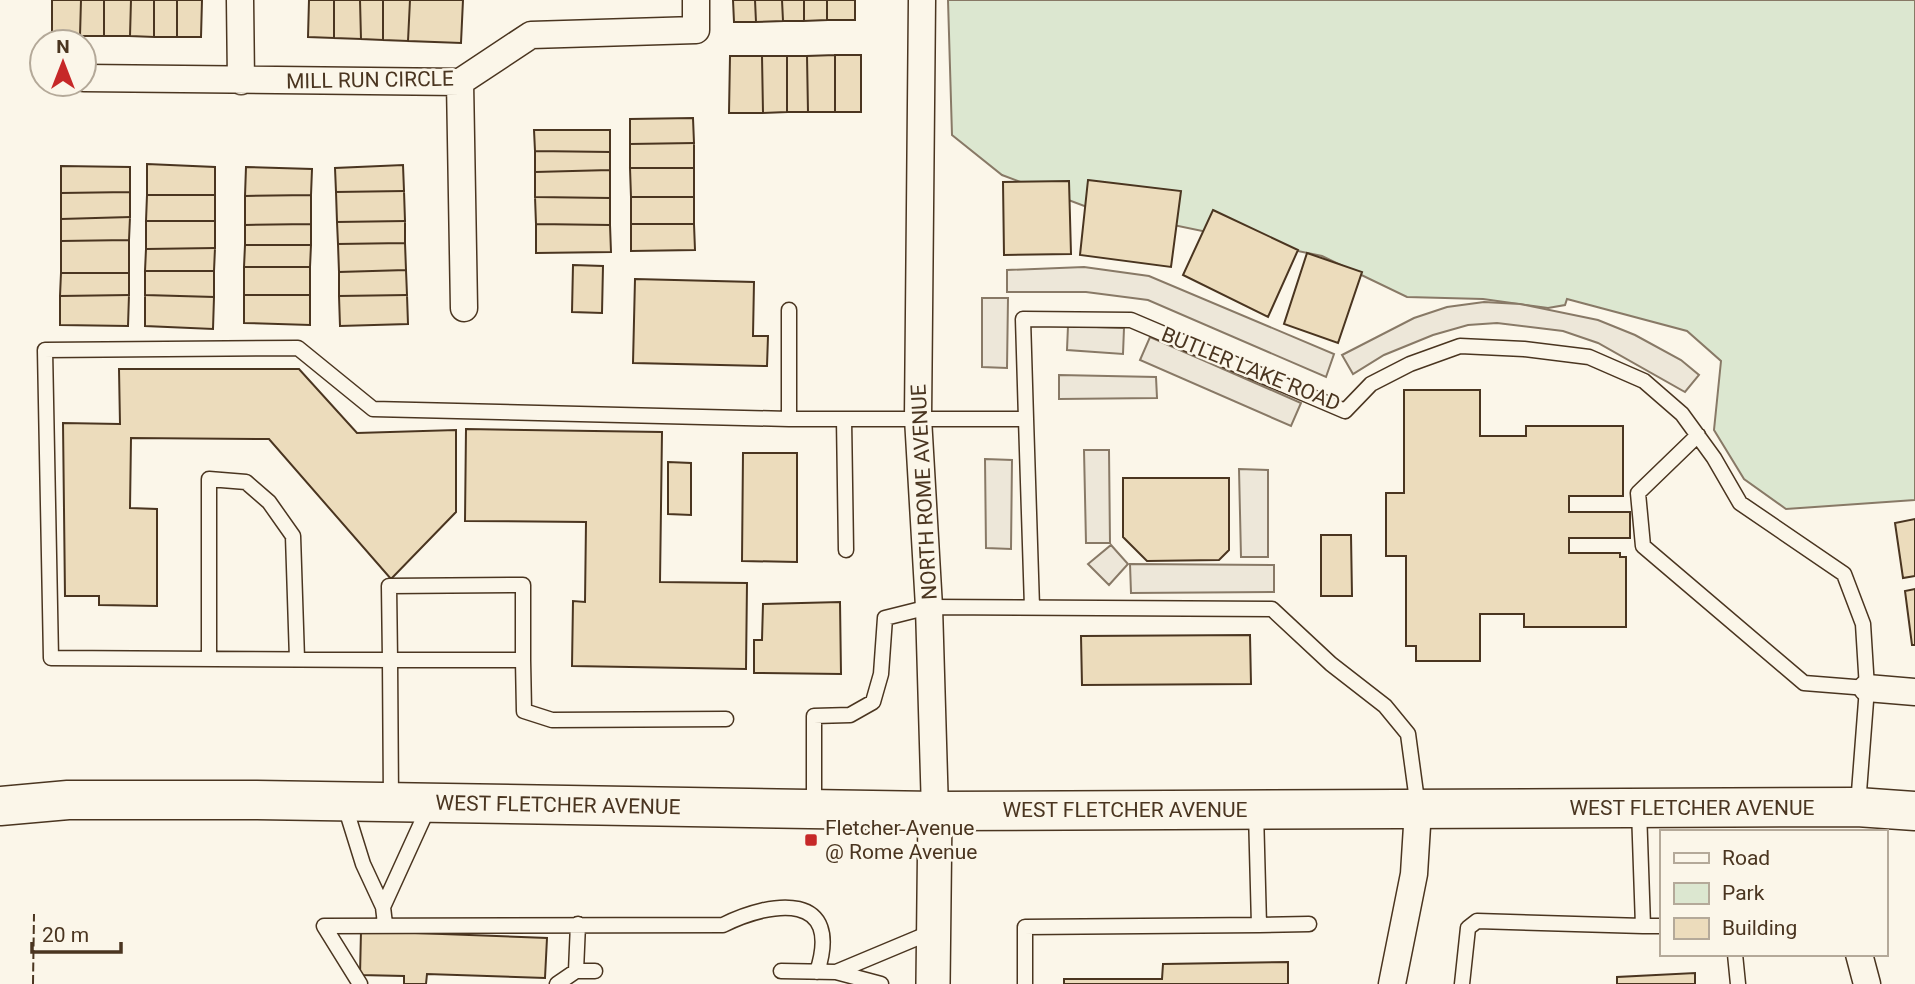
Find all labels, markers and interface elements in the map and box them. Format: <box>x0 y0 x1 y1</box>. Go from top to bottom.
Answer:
north arrow <box>28 28 98 98</box>
text: N <box>56 35 70 58</box>
street label: MILL RUN CIRCLE <box>286 67 454 93</box>
street label: BUTLER LAKE ROAD <box>1158 322 1344 416</box>
street label: NORTH ROME AVENUE <box>906 384 942 600</box>
street label: WEST FLETCHER AVENUE <box>435 791 681 819</box>
street label: WEST FLETCHER AVENUE <box>1569 796 1815 820</box>
street label: WEST FLETCHER AVENUE <box>1002 798 1248 822</box>
place label: Fletcher Avenue @ Rome Avenue <box>825 816 977 864</box>
legend <box>1660 830 1887 956</box>
marker: Fletcher Avenue @ Rome Avenue <box>803 832 819 848</box>
text: Road <box>1722 846 1770 870</box>
text: Park <box>1722 881 1765 905</box>
scale bar <box>32 911 121 955</box>
text: Building <box>1722 916 1797 940</box>
text: 20 m <box>42 923 89 947</box>

